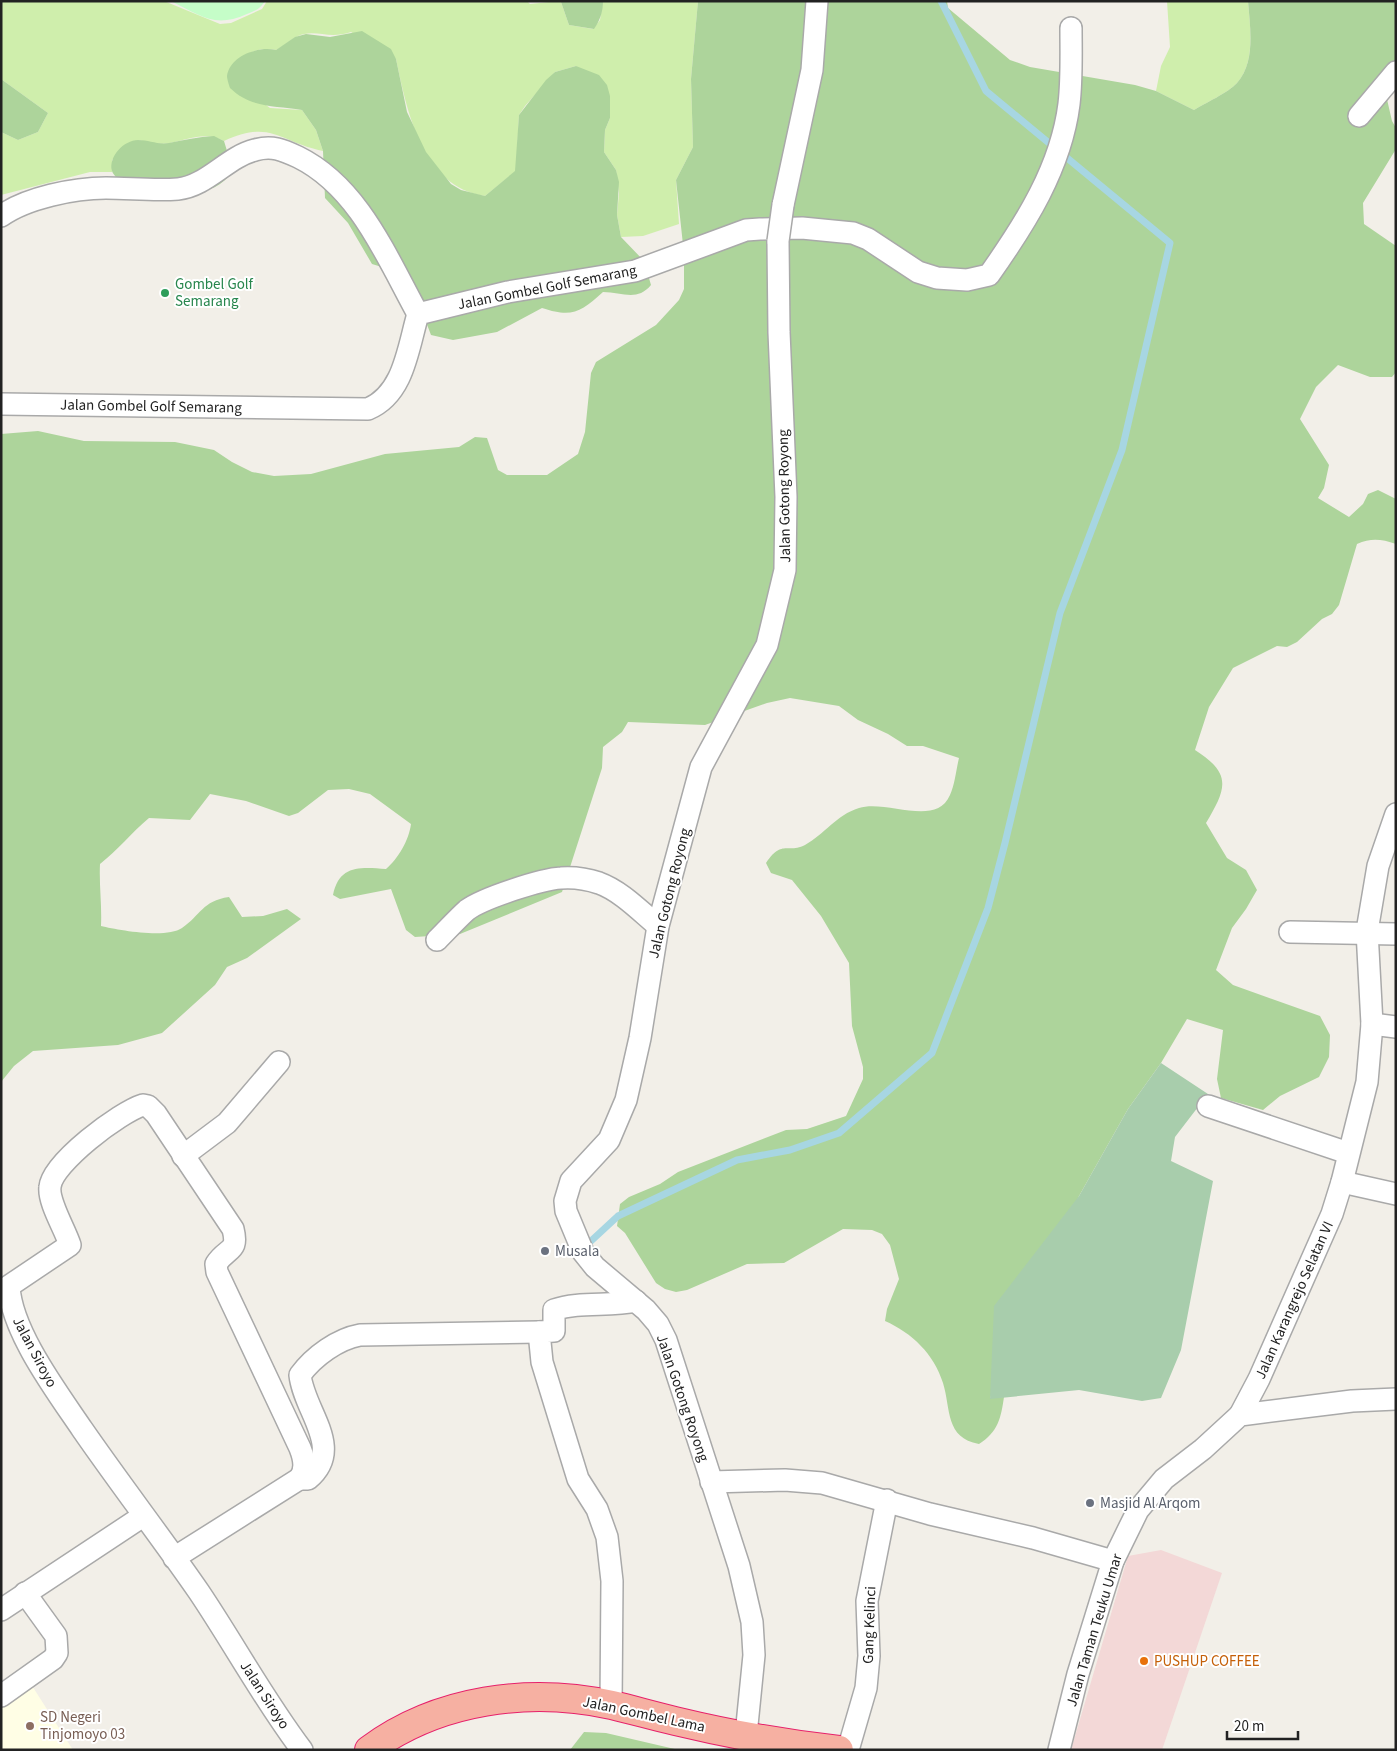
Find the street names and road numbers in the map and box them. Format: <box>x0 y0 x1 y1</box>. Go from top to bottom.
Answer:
street label: Jalan Gombel Golf Semarang <box>456 260 639 315</box>
street label: Jalan Gombel Golf Semarang <box>60 394 243 419</box>
street label: Jalan Gotong Royong <box>773 429 796 563</box>
street label: Jalan Gotong Royong <box>643 825 696 960</box>
street label: Jalan Karangrejo Selatan VI <box>1250 1218 1339 1383</box>
street label: Jalan Siroyo <box>7 1313 62 1391</box>
street label: Jalan Gotong Royong <box>651 1332 714 1465</box>
street label: Jalan Taman Teuku Umar <box>1061 1550 1128 1709</box>
street label: Gang Kelinci <box>858 1586 881 1664</box>
street label: Jalan Siroyo <box>235 1657 294 1733</box>
street label: Jalan Gombel Lama <box>581 1691 707 1738</box>

